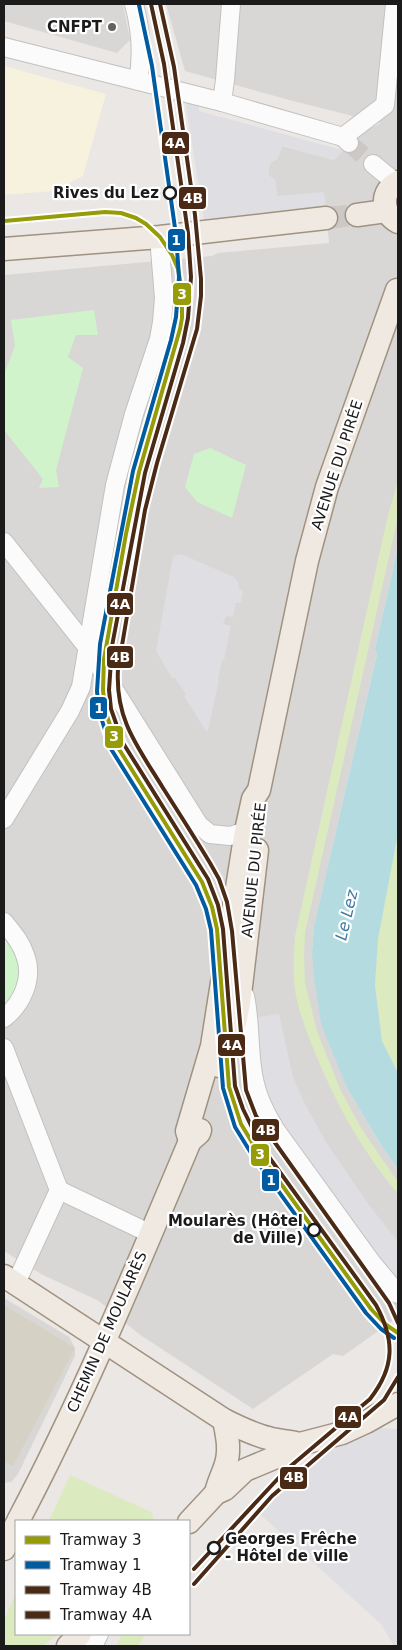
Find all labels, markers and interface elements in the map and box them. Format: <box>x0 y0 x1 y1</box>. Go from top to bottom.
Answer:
place label: CNFPT <box>47 18 103 36</box>
marker: CNFPT <box>106 21 118 33</box>
line badge: 4A <box>161 131 190 155</box>
text: 4A <box>165 135 185 151</box>
place label: Rives du Lez <box>53 184 159 202</box>
marker: Rives du Lez <box>163 186 177 200</box>
line badge: 4B <box>178 186 207 210</box>
text: 4B <box>183 190 203 206</box>
line badge: 1 <box>167 228 186 252</box>
text: 1 <box>171 232 181 248</box>
line badge: 3 <box>172 282 192 306</box>
text: 3 <box>177 286 187 302</box>
street label: AVENUE DU PIRÉE <box>307 397 367 532</box>
line badge: 4A <box>106 592 134 616</box>
text: 4A <box>110 596 130 612</box>
line badge: 4B <box>106 645 134 669</box>
text: 4B <box>110 649 130 665</box>
line badge: 1 <box>89 696 108 720</box>
text: 1 <box>94 700 104 716</box>
line badge: 3 <box>104 725 124 749</box>
text: 3 <box>109 728 119 744</box>
street label: AVENUE DU PIRÉE <box>237 802 270 938</box>
water label: Le Lez <box>331 888 362 942</box>
line badge: 4A <box>217 1033 246 1057</box>
text: 4A <box>222 1037 242 1053</box>
line badge: 4B <box>251 1118 280 1142</box>
text: 4B <box>256 1122 276 1138</box>
line badge: 3 <box>250 1143 270 1167</box>
text: 3 <box>255 1146 265 1162</box>
line badge: 1 <box>261 1168 280 1192</box>
text: 1 <box>266 1172 276 1188</box>
place label: Moularès (Hôtel de Ville) <box>168 1212 303 1247</box>
marker: Moularès (Hôtel de Ville) <box>307 1223 321 1237</box>
street label: CHEMIN DE MOULARÈS <box>62 1248 151 1415</box>
line badge: 4A <box>334 1405 362 1429</box>
text: 4A <box>338 1409 358 1425</box>
line badge: 4B <box>279 1466 308 1490</box>
text: 4B <box>284 1469 304 1485</box>
legend <box>15 1520 190 1635</box>
place label: Georges Frêche - Hôtel de ville <box>225 1530 357 1565</box>
text: Tramway 3 <box>59 1531 142 1549</box>
marker: Georges Frêche - Hôtel de ville <box>207 1541 221 1555</box>
text: Tramway 1 <box>59 1556 142 1574</box>
text: Tramway 4B <box>59 1581 152 1599</box>
text: Tramway 4A <box>59 1606 153 1624</box>

